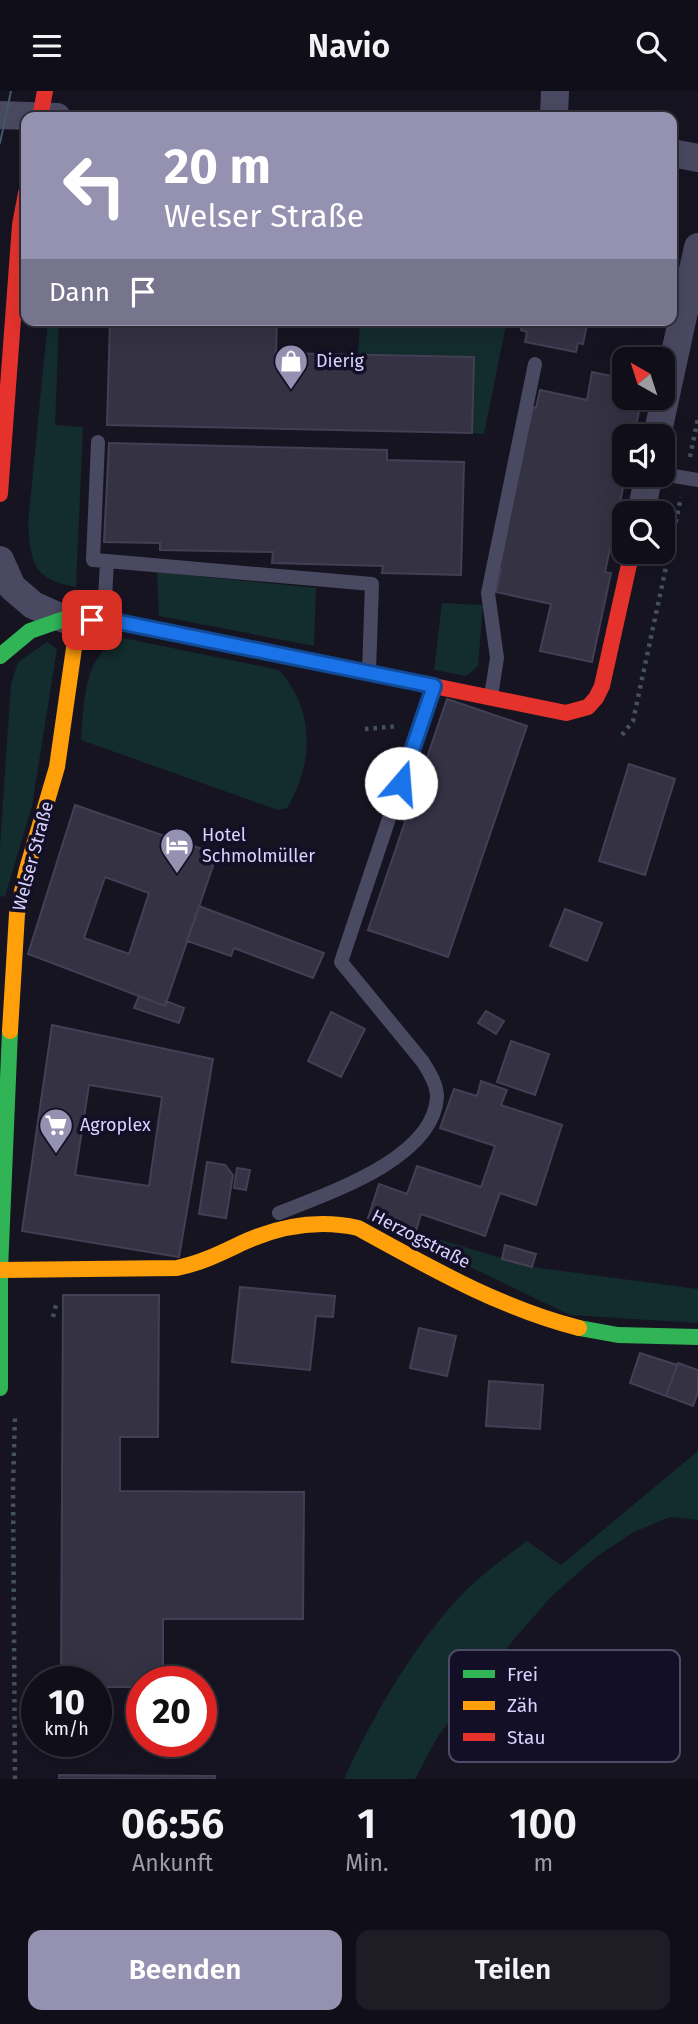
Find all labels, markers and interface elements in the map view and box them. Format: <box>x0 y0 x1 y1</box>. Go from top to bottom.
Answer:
icon: menu <box>28 27 66 65</box>
text: Navio <box>308 27 390 65</box>
icon: search <box>632 27 670 65</box>
text: 20 m <box>164 137 271 196</box>
icon: left <box>49 140 140 231</box>
text: Welser Straße <box>164 197 364 235</box>
icon: arrive <box>124 273 162 311</box>
text: Dann <box>49 277 110 308</box>
shop icon: Dierig <box>272 342 310 391</box>
north arrow <box>612 347 676 409</box>
map controls <box>612 347 675 564</box>
place label: Dierig <box>316 350 365 372</box>
button: sound <box>612 424 675 487</box>
button: search <box>612 501 675 564</box>
pin <box>62 590 122 650</box>
icon: arrive <box>73 601 111 639</box>
position arrow <box>364 746 438 820</box>
street label: Welser Straße <box>8 799 58 913</box>
place label: Hotel Schmolmüller <box>202 824 315 867</box>
hotel icon: Hotel Schmolmüller <box>158 826 196 875</box>
supermarket icon: Agroplex <box>37 1106 75 1155</box>
place label: Agroplex <box>80 1114 151 1136</box>
street label: Herzogstraße <box>368 1205 474 1273</box>
legend <box>449 1650 680 1762</box>
text: Frei <box>507 1663 538 1686</box>
speed limit sign: 20 <box>126 1666 217 1757</box>
text: 10 <box>48 1681 85 1723</box>
text: Zäh <box>507 1694 538 1717</box>
text: km/h <box>44 1718 89 1740</box>
text: Stau <box>507 1726 545 1749</box>
text: 06:56 <box>121 1799 224 1849</box>
text: 1 <box>357 1799 376 1849</box>
text: 100 <box>509 1799 577 1849</box>
text: Ankunft <box>132 1849 213 1877</box>
text: Min. <box>345 1849 389 1877</box>
text: m <box>533 1849 553 1877</box>
button: Beenden <box>28 1930 342 2010</box>
button: Teilen <box>356 1930 670 2010</box>

